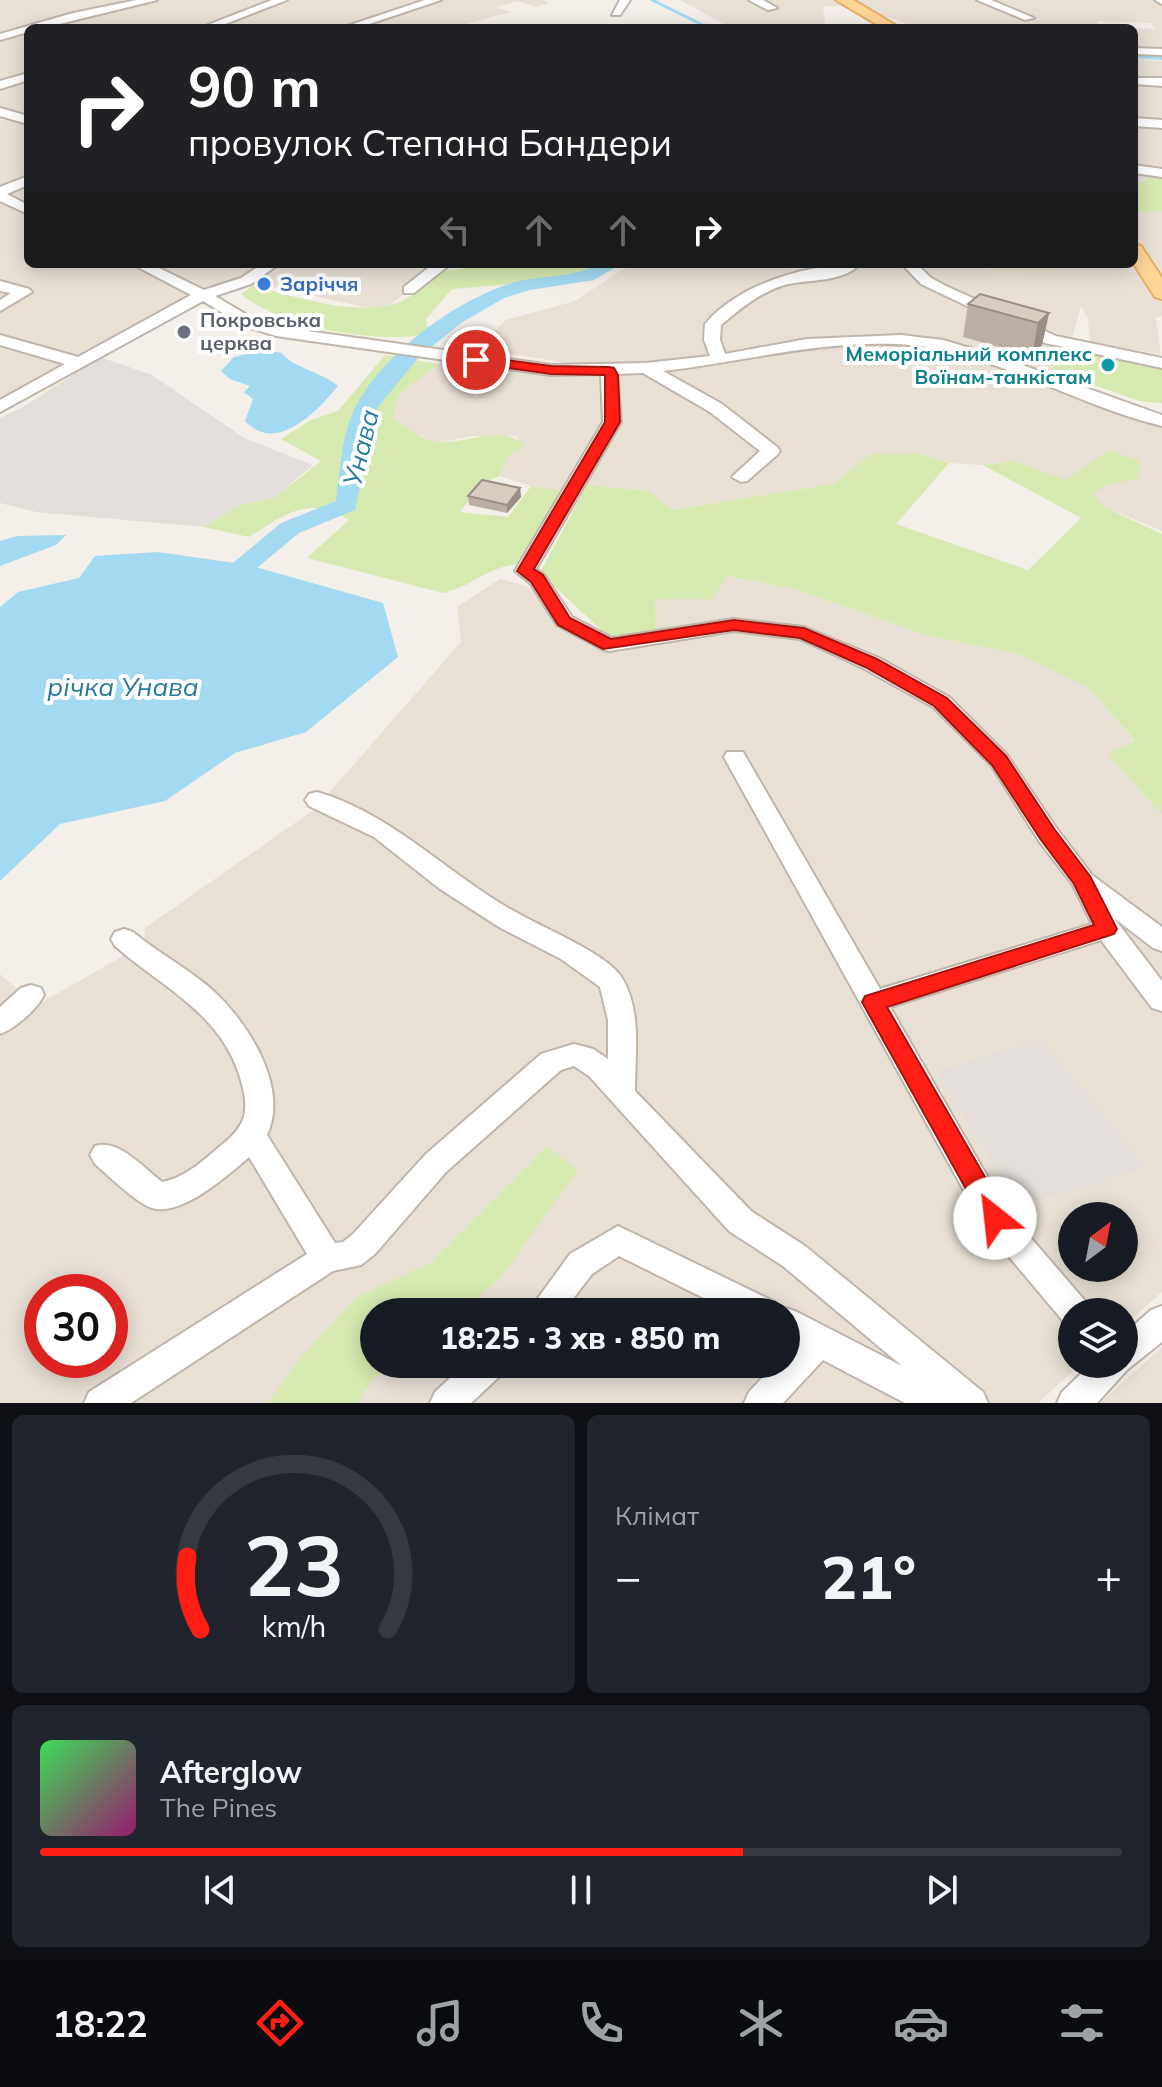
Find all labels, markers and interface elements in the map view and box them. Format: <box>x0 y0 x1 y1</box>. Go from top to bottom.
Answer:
text: 90 m <box>188 51 321 121</box>
icon: right <box>56 56 160 160</box>
text: провулок Степана Бандери <box>188 120 672 165</box>
icon: left <box>433 208 477 252</box>
icon: ahead <box>517 208 561 252</box>
icon: ahead <box>601 208 645 252</box>
icon: right <box>685 208 729 252</box>
place label: Заріччя <box>280 271 358 296</box>
marker: Заріччя <box>255 275 273 293</box>
place label: Покровська церква <box>200 307 321 355</box>
marker: Покровська церква <box>175 323 193 341</box>
pin <box>442 326 510 394</box>
icon: arrive <box>454 338 498 382</box>
place label: Меморіальний комплекс Воїнам-танкістам <box>846 341 1092 389</box>
marker: Меморіальний комплекс Воїнам-танкістам <box>1099 356 1117 374</box>
water label: Унава <box>335 406 386 490</box>
water label: річка Унава <box>47 670 199 703</box>
position arrow <box>953 1176 1037 1260</box>
north arrow <box>1058 1202 1138 1282</box>
map controls <box>1058 1202 1138 1378</box>
speed limit sign: 30 <box>24 1274 128 1378</box>
button: layers <box>1058 1298 1138 1378</box>
text: 18:25 · 3 хв · 850 m <box>440 1319 720 1357</box>
text: Клімат <box>615 1499 699 1532</box>
text: 23 <box>244 1512 343 1617</box>
text: 21° <box>821 1539 916 1614</box>
text: − <box>615 1549 641 1604</box>
text: + <box>1096 1549 1122 1604</box>
text: km/h <box>261 1608 326 1644</box>
text: Afterglow <box>160 1753 302 1791</box>
text: The Pines <box>160 1791 277 1824</box>
icon: previous <box>198 1868 242 1912</box>
icon: pause <box>559 1868 603 1912</box>
icon: next <box>920 1868 964 1912</box>
icon: directions <box>252 1995 308 2051</box>
icon: music <box>412 1995 468 2051</box>
icon: phone <box>573 1995 629 2051</box>
icon: climate <box>733 1995 789 2051</box>
icon: car <box>893 1995 949 2051</box>
icon: filters <box>1054 1995 1110 2051</box>
text: 18:22 <box>52 2001 148 2046</box>

